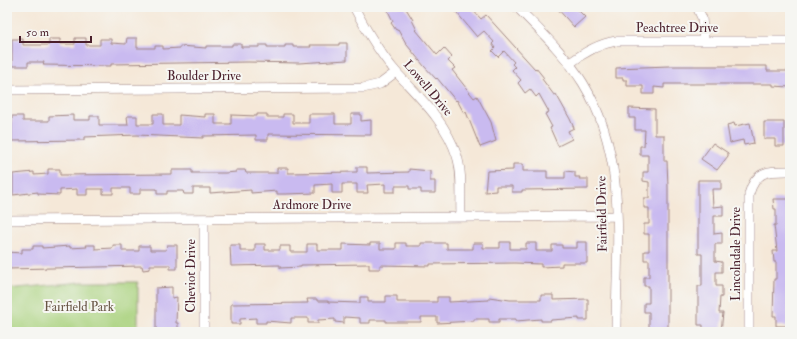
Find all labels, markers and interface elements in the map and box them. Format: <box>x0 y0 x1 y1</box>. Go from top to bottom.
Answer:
scale bar <box>20 18 91 44</box>
street label: Peachtree Drive <box>636 20 719 36</box>
text: 50 m <box>26 25 50 40</box>
street label: Lowell Drive <box>400 57 456 120</box>
street label: Boulder Drive <box>167 68 242 84</box>
street label: Fairfield Drive <box>593 175 611 252</box>
street label: Ardmore Drive <box>272 197 352 213</box>
street label: Lincolndale Drive <box>728 206 744 301</box>
street label: Cheviot Drive <box>183 239 199 313</box>
park label: Fairfield Park <box>44 299 115 315</box>

